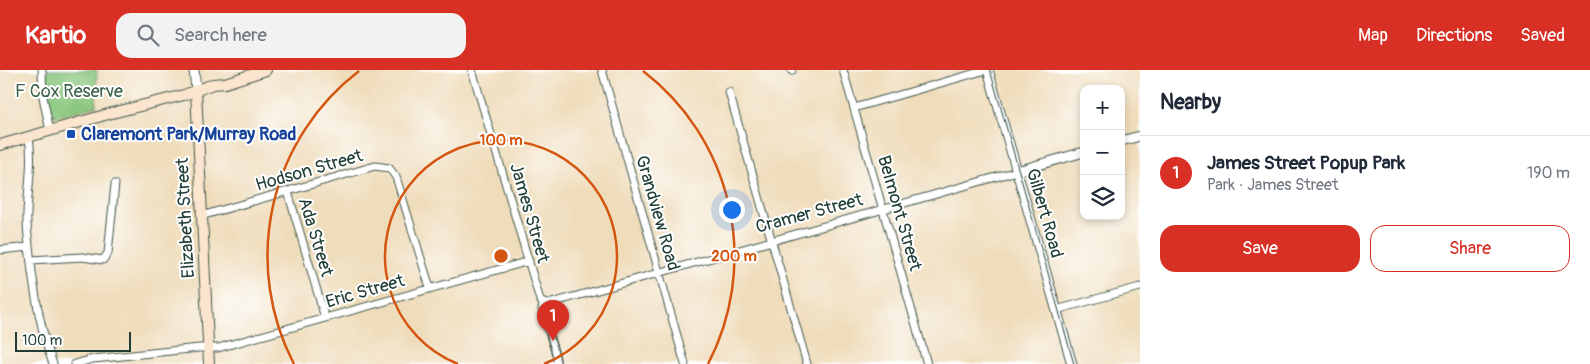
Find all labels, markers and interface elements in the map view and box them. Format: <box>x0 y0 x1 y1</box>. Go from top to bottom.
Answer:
search box <box>116 13 466 58</box>
text: Kartio <box>25 21 86 50</box>
icon: search <box>134 21 162 49</box>
text: Search here <box>174 23 267 47</box>
text: Map <box>1358 24 1388 47</box>
text: Directions <box>1416 24 1492 47</box>
text: Saved <box>1520 24 1565 47</box>
park label: F Cox Reserve <box>15 80 123 103</box>
map controls <box>1080 85 1125 220</box>
button: + <box>1080 85 1125 130</box>
text: Nearby <box>1160 89 1221 116</box>
place label: Claremont Park/Murray Road <box>81 123 296 146</box>
marker: Claremont Park/Murray Road <box>65 128 77 140</box>
button: − <box>1080 130 1125 175</box>
text: 100 m <box>480 131 522 150</box>
street label: Hodson Street <box>253 144 366 197</box>
text: James Street Popup Park <box>1207 151 1405 175</box>
street label: Grandview Road <box>630 153 685 273</box>
street label: Belmont Street <box>872 153 927 274</box>
street label: Elizabeth Street <box>171 156 200 279</box>
street label: James Street <box>504 161 555 266</box>
text: 1 <box>1173 163 1179 183</box>
text: 190 m <box>1527 163 1570 183</box>
street label: Gilbert Road <box>1021 166 1068 261</box>
button: layers <box>1080 175 1125 220</box>
text: Park · James Street <box>1207 175 1338 195</box>
street label: Cramer Street <box>753 188 866 239</box>
street label: Ada Street <box>293 195 339 280</box>
your location <box>719 197 745 223</box>
button: Save <box>1160 225 1360 272</box>
button: Share <box>1370 225 1570 272</box>
centre of rings <box>492 247 510 265</box>
text: 200 m <box>711 247 757 266</box>
street label: Eric Street <box>323 269 408 314</box>
pin: 1 <box>537 300 569 341</box>
scale bar <box>15 329 131 352</box>
text: 100 m <box>22 332 62 349</box>

